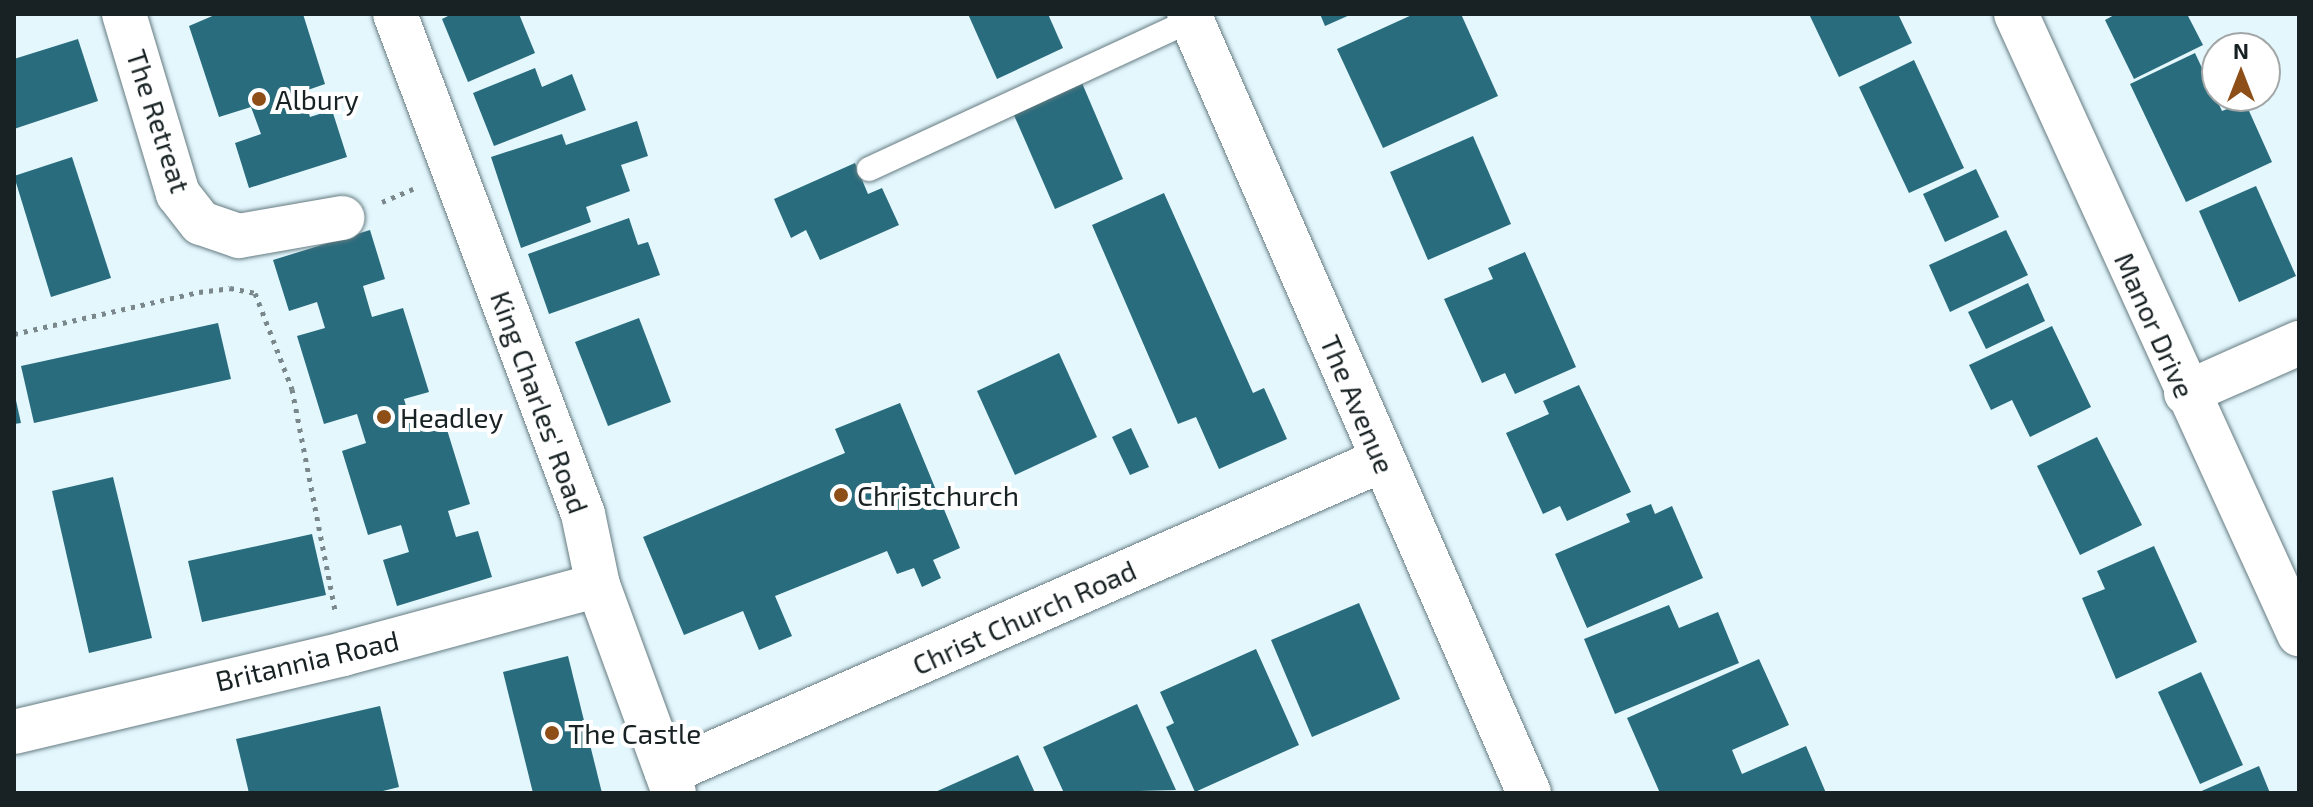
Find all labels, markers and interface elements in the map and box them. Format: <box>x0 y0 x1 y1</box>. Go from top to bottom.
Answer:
north arrow <box>2201 32 2281 112</box>
text: N <box>2233 37 2249 63</box>
street label: The Retreat <box>120 45 198 197</box>
place label: Albury <box>275 82 359 116</box>
marker: Albury <box>250 90 268 108</box>
street label: Manor Drive <box>2108 247 2202 403</box>
street label: King Charles' Road <box>484 286 596 518</box>
street label: The Avenue <box>1314 329 1402 479</box>
place label: Headley <box>400 400 503 434</box>
marker: Headley <box>375 408 393 426</box>
place label: Christchurch <box>857 478 1019 512</box>
marker: Christchurch <box>832 486 850 504</box>
street label: Christ Church Road <box>907 553 1141 681</box>
street label: Britannia Road <box>212 623 402 697</box>
place label: The Castle <box>568 716 701 750</box>
marker: The Castle <box>543 724 561 742</box>

